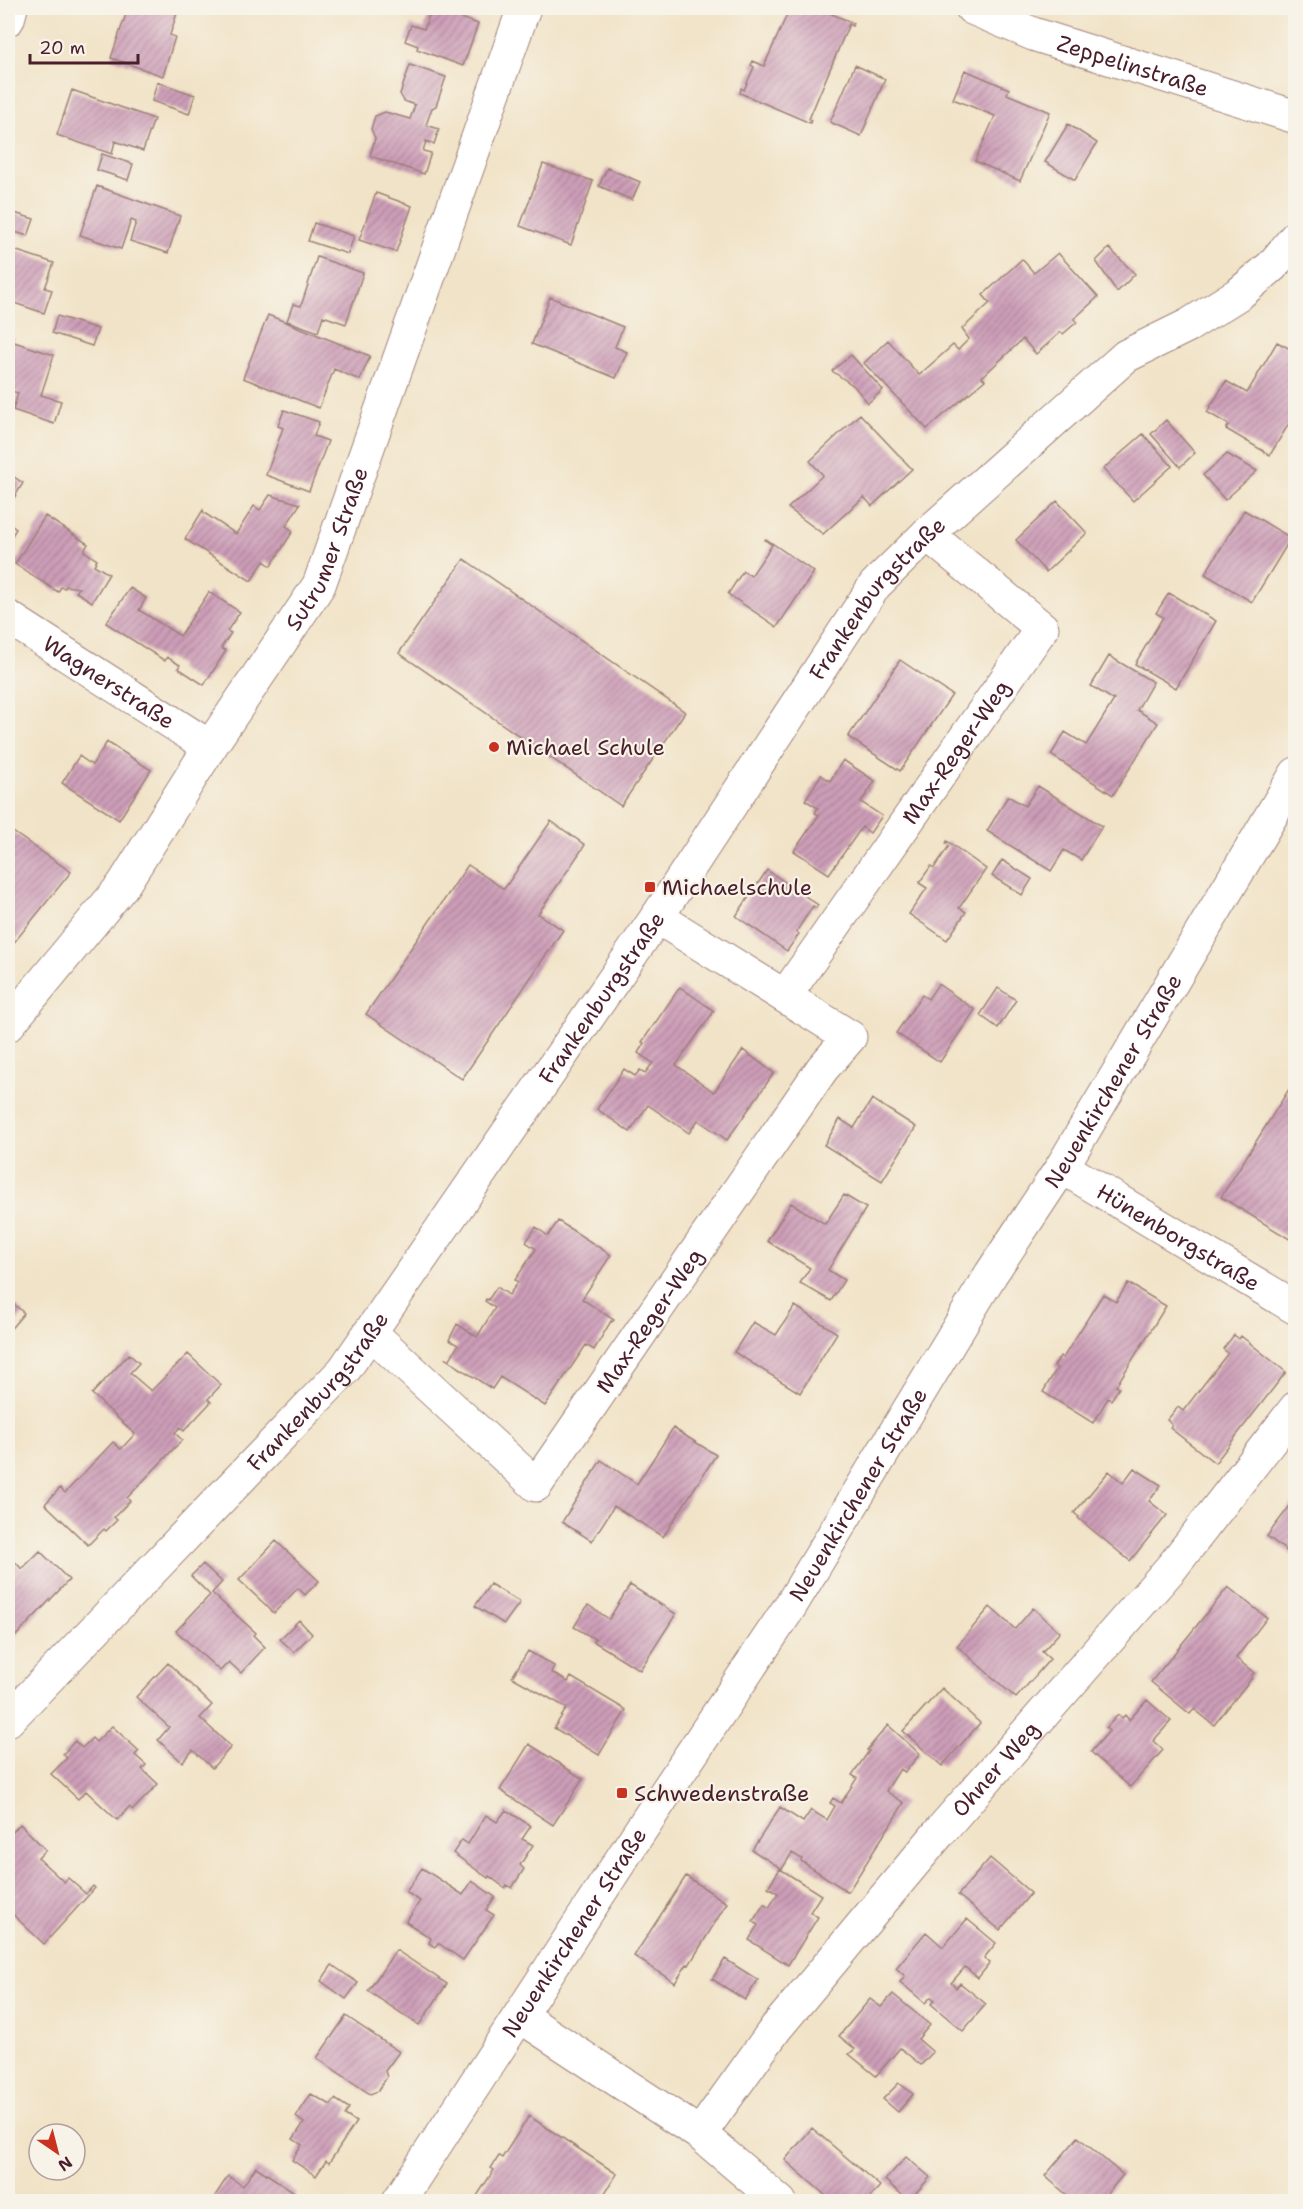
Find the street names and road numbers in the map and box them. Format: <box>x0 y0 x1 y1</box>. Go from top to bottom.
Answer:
street label: Zeppelinstraße <box>1054 28 1212 103</box>
street label: Sutrumer Straße <box>278 463 374 636</box>
street label: Frankenburgstraße <box>802 510 951 685</box>
street label: Wagnerstraße <box>37 629 180 735</box>
street label: Max-Reger-Weg <box>895 674 1016 830</box>
street label: Frankenburgstraße <box>532 906 671 1089</box>
street label: Neuenkirchener Straße <box>1038 968 1188 1194</box>
street label: Hünenborgstraße <box>1091 1177 1266 1298</box>
street label: Max-Reger-Weg <box>589 1242 709 1399</box>
street label: Frankenburgstraße <box>240 1306 395 1477</box>
street label: Neuenkirchener Straße <box>782 1382 934 1607</box>
street label: Ohner Weg <box>945 1714 1045 1823</box>
street label: Neuenkirchener Straße <box>495 1822 653 2043</box>

